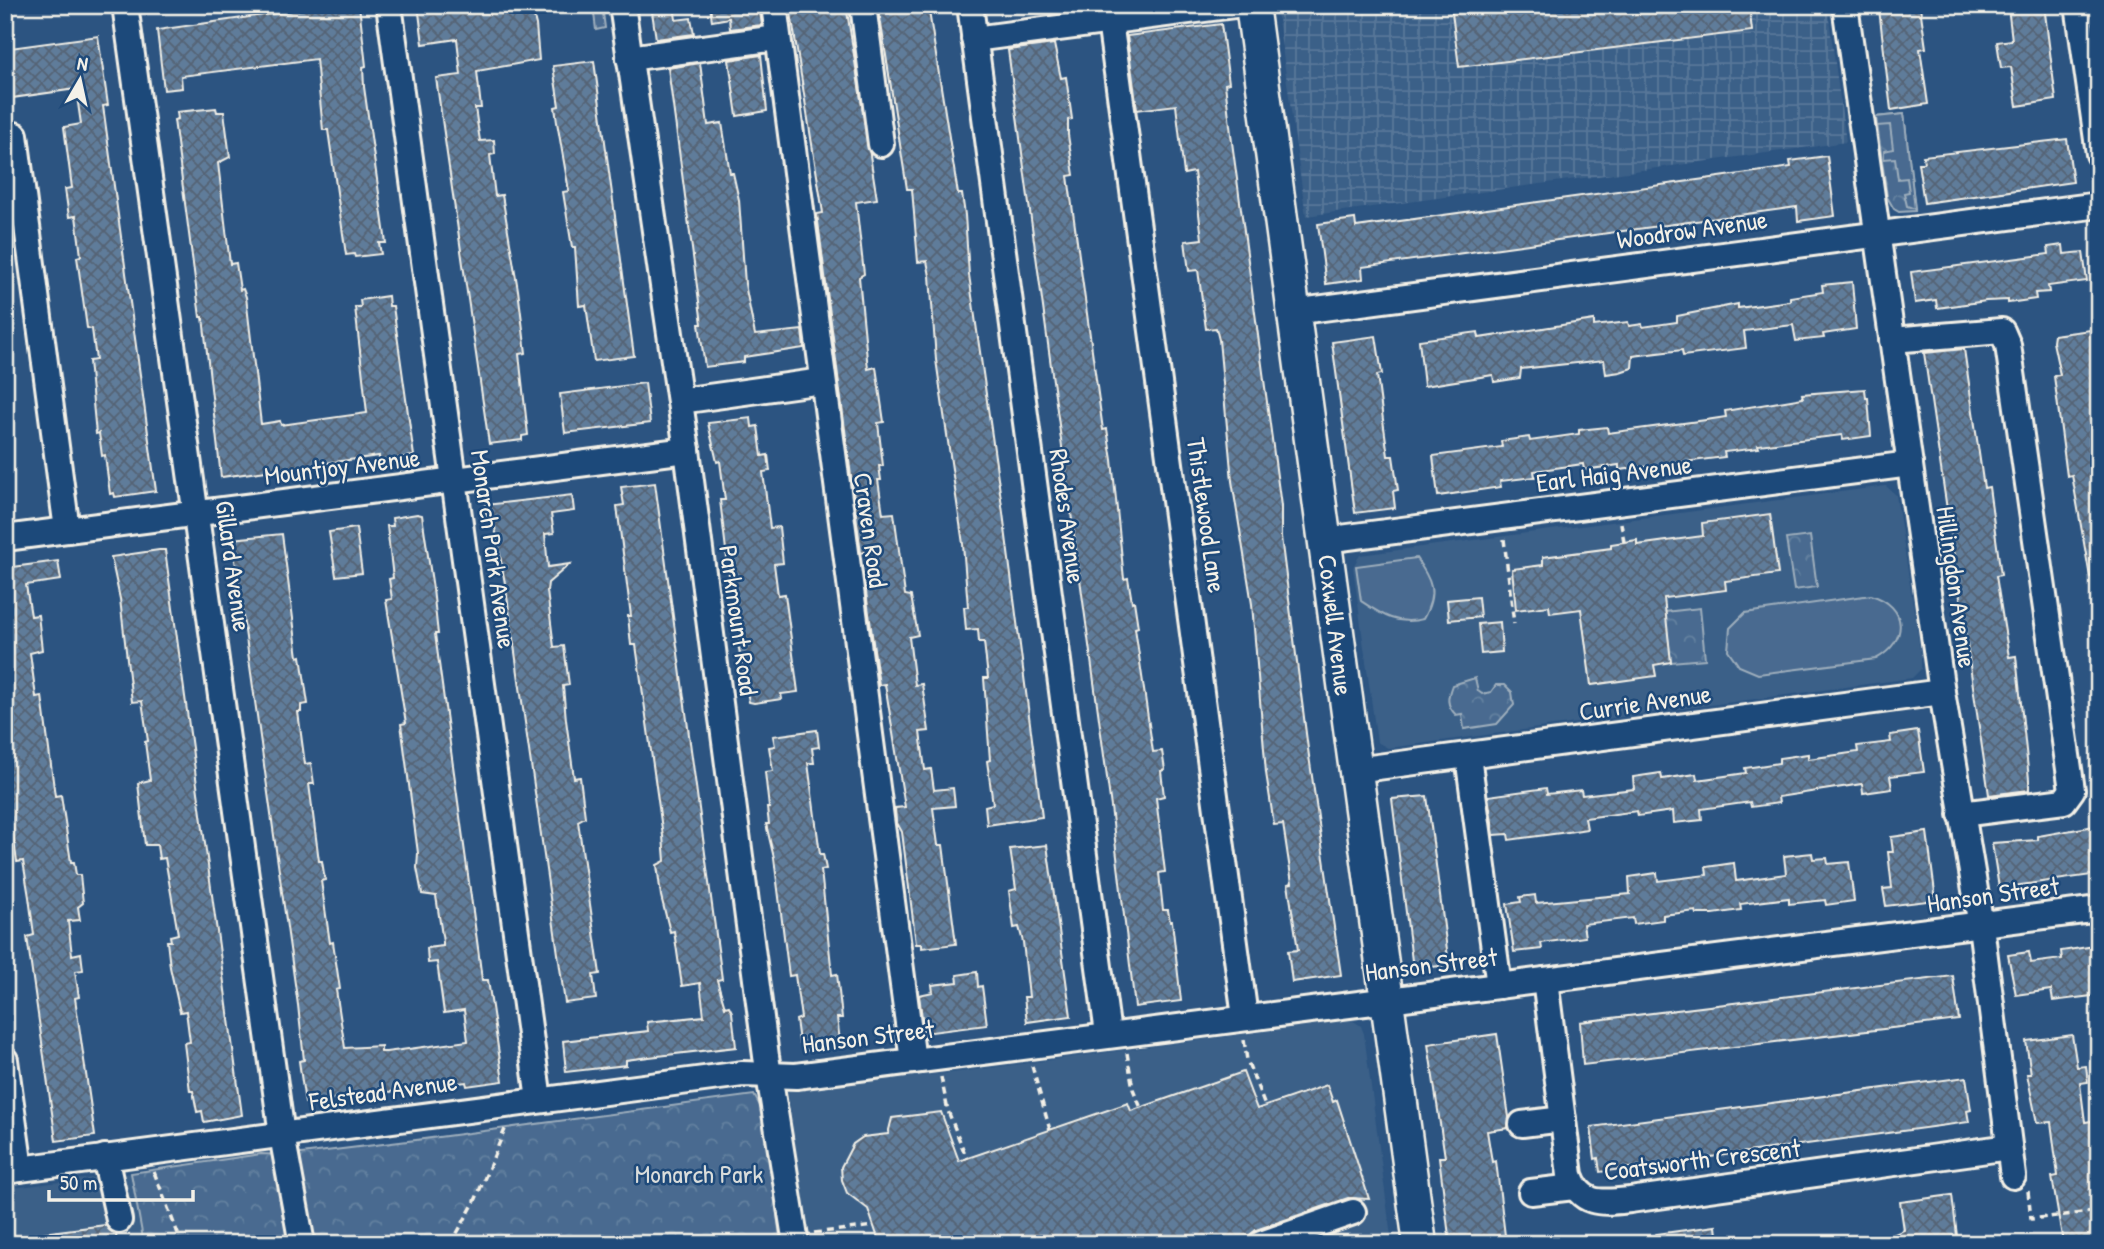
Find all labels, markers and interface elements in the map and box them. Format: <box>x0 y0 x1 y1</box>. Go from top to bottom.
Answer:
north arrow <box>46 46 116 116</box>
text: N <box>76 50 90 77</box>
street label: Woodrow Avenue <box>1615 201 1769 257</box>
street label: Thistlewood Lane <box>1179 435 1235 595</box>
street label: Mountjoy Avenue <box>262 439 422 493</box>
street label: Rhodes Avenue <box>1041 446 1095 586</box>
street label: Earl Haig Avenue <box>1534 446 1694 500</box>
street label: Monarch Park Avenue <box>463 447 525 651</box>
street label: Craven Road <box>846 470 896 590</box>
street label: Gillard Avenue <box>208 498 260 634</box>
street label: Hillingdon Avenue <box>1928 504 1986 670</box>
street label: Parkmount Road <box>711 543 767 697</box>
street label: Coxwell Avenue <box>1310 552 1362 698</box>
street label: Currie Avenue <box>1577 675 1713 729</box>
street label: Hanson Street <box>1925 867 2062 921</box>
street label: Hanson Street <box>1363 938 1500 989</box>
street label: Hanson Street <box>800 1010 937 1061</box>
street label: Felstead Avenue <box>306 1063 459 1119</box>
street label: Coatsworth Crescent <box>1602 1129 1803 1188</box>
park label: Monarch Park <box>635 1156 763 1191</box>
scale bar <box>49 1158 192 1202</box>
text: 50 m <box>60 1168 97 1197</box>

